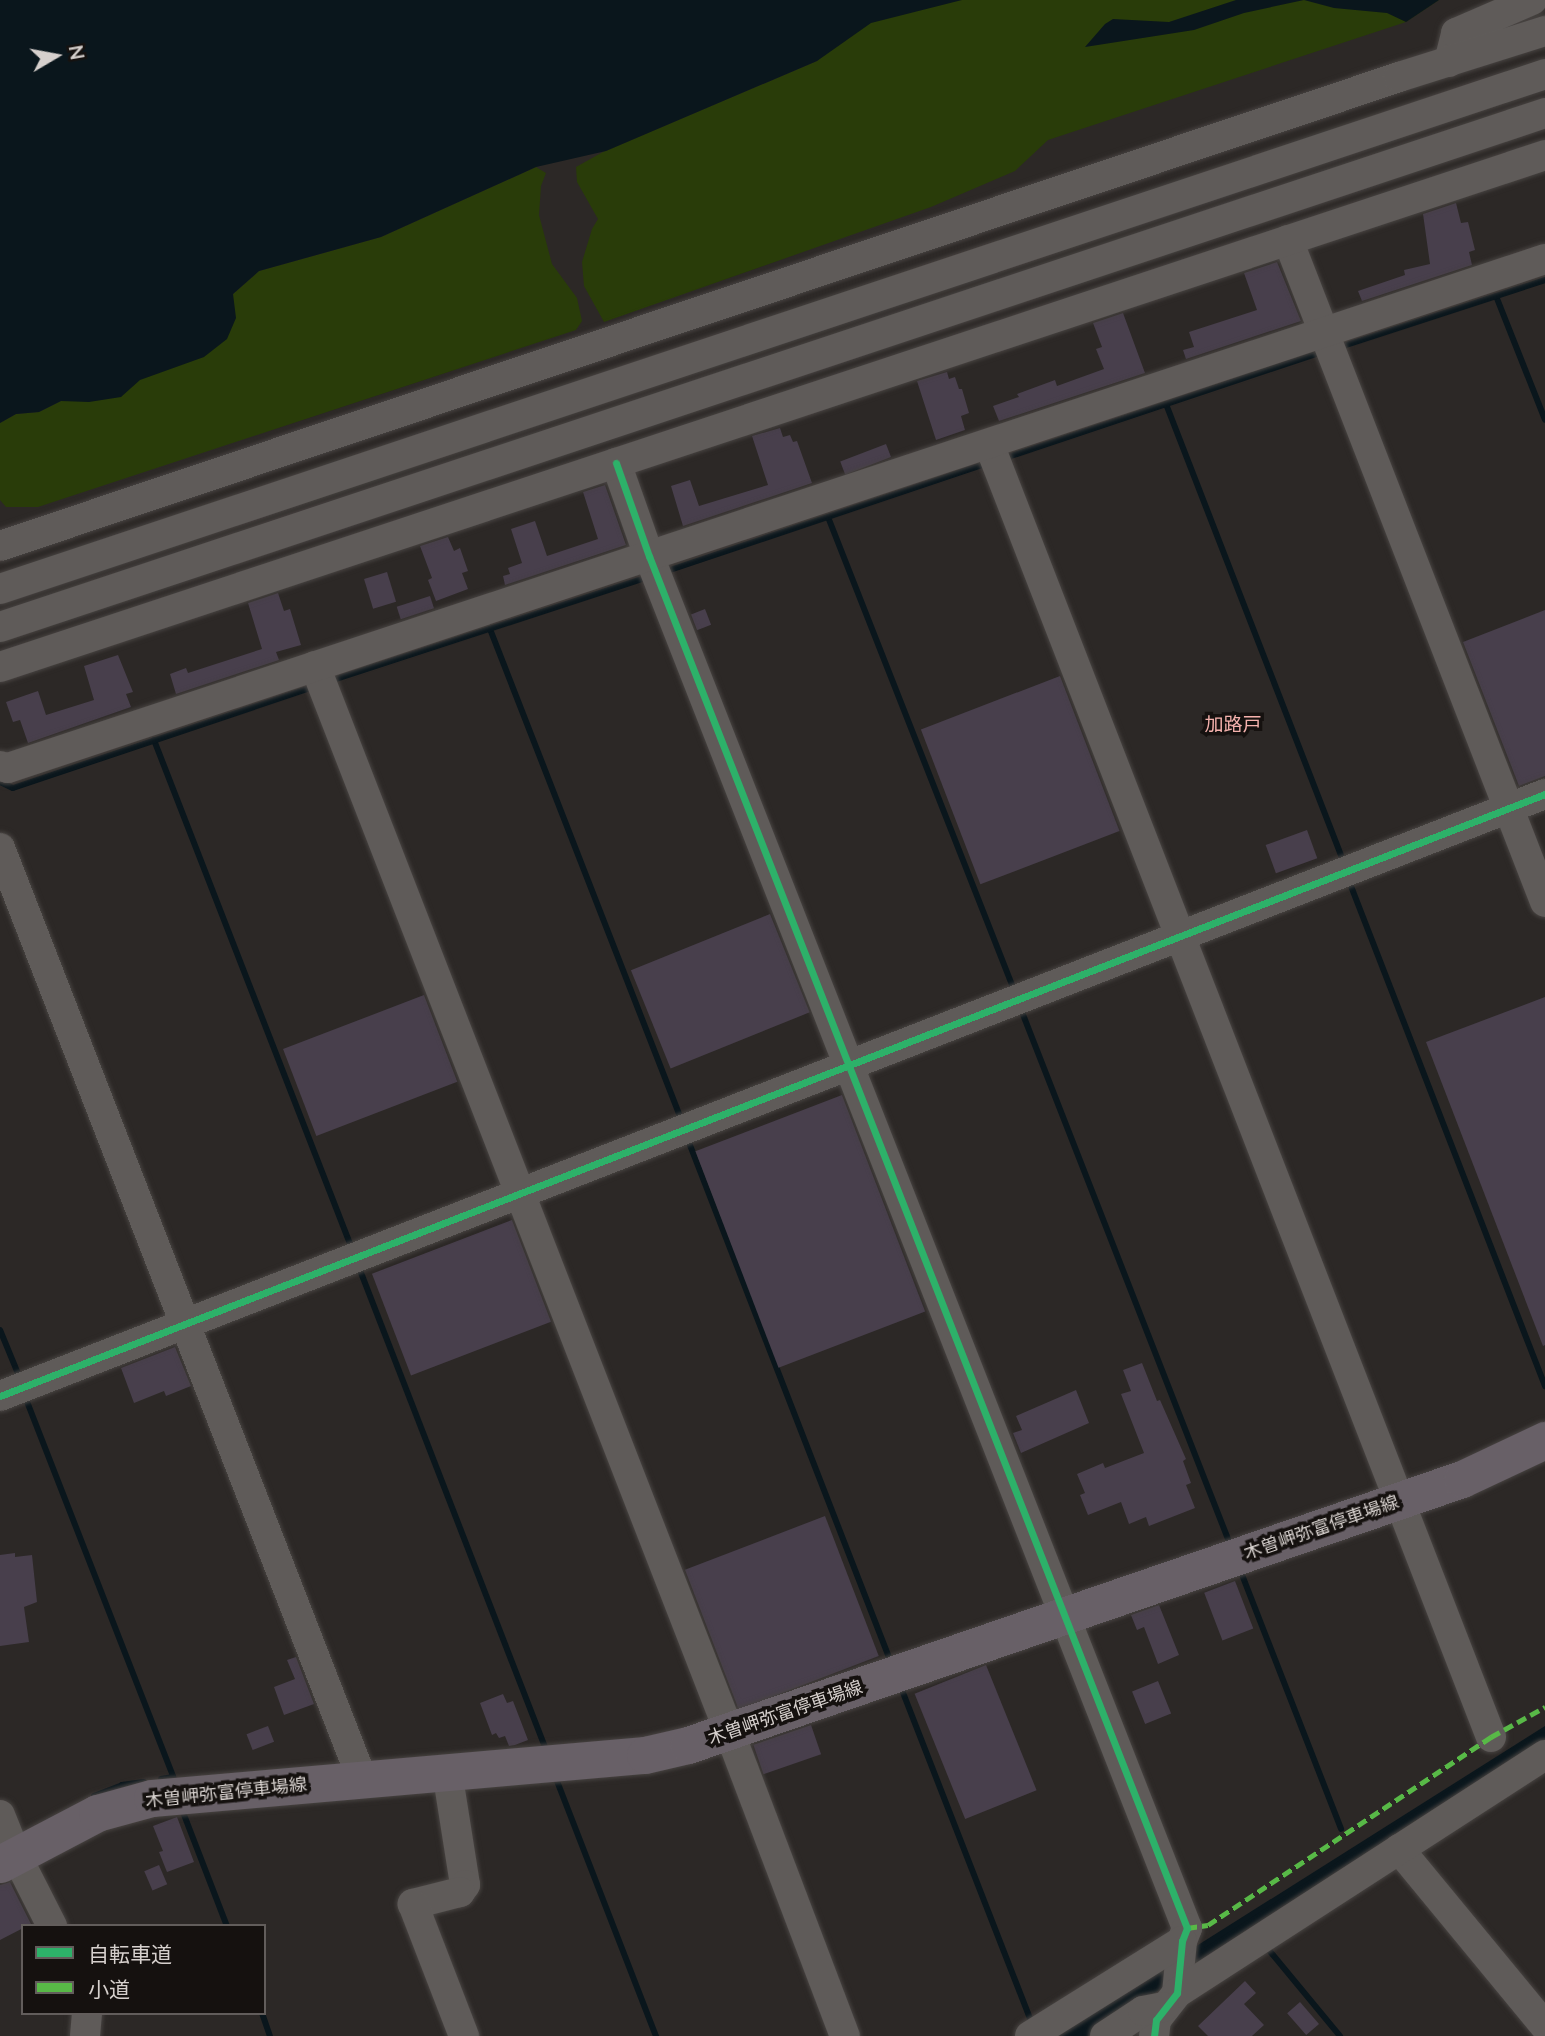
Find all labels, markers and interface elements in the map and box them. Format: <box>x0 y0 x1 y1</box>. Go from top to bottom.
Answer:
north arrow <box>21 21 91 91</box>
text: N <box>65 43 90 61</box>
district label: 加路戸 <box>1205 713 1261 735</box>
street label: 木曽岬弥富停車場線 <box>1241 1490 1401 1564</box>
street label: 木曽岬弥富停車場線 <box>705 1675 865 1749</box>
street label: 木曽岬弥富停車場線 <box>144 1773 308 1811</box>
legend <box>21 1924 266 2015</box>
text: 自転車道 <box>88 1941 172 1966</box>
text: 小道 <box>88 1976 130 2001</box>

